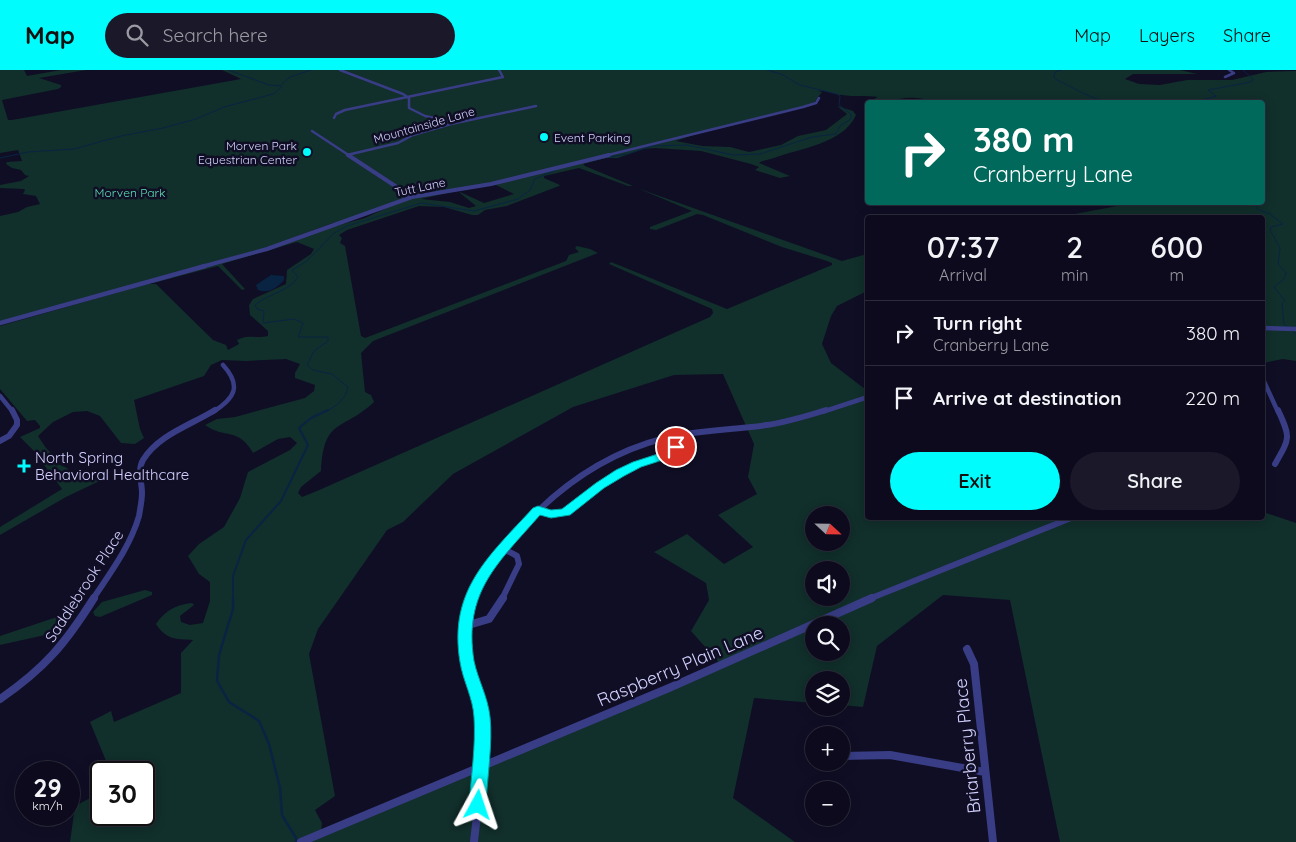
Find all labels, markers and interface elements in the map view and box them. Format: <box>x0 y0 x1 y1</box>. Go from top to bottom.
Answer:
search box <box>105 13 455 58</box>
text: Map <box>25 20 75 50</box>
icon: search <box>123 21 151 49</box>
text: Search here <box>163 23 268 47</box>
text: Map <box>1074 24 1111 47</box>
text: Layers <box>1139 24 1195 47</box>
text: Share <box>1223 24 1271 47</box>
street label: Mountainside Lane <box>372 103 477 147</box>
text: 380 m <box>973 117 1075 161</box>
icon: right <box>890 120 955 185</box>
place label: Event Parking <box>554 130 630 145</box>
marker: Event Parking <box>538 131 550 143</box>
place label: Morven Park Equestrian Center <box>198 138 297 167</box>
marker: Morven Park Equestrian Center <box>301 146 313 158</box>
text: Cranberry Lane <box>973 160 1133 188</box>
street label: Tutt Lane <box>393 174 447 200</box>
park label: Morven Park <box>94 185 166 200</box>
text: 07:37 <box>927 228 999 266</box>
text: 2 <box>1066 228 1083 266</box>
text: 600 <box>1150 228 1203 266</box>
text: Arrival <box>939 265 987 285</box>
text: min <box>1061 265 1088 285</box>
text: m <box>1169 265 1184 285</box>
text: Turn right <box>933 311 1022 335</box>
icon: right <box>890 319 918 347</box>
text: 380 m <box>1186 321 1240 345</box>
text: Cranberry Lane <box>933 335 1049 355</box>
icon: arrive <box>890 384 918 412</box>
text: Arrive at destination <box>933 386 1122 410</box>
text: 220 m <box>1185 386 1240 410</box>
pin <box>655 426 697 468</box>
icon: arrive <box>662 433 690 461</box>
place label: North Spring Behavioral Healthcare <box>35 448 189 484</box>
button: Exit <box>890 452 1060 510</box>
button: Share <box>1070 452 1240 510</box>
marker: North Spring Behavioral Healthcare <box>17 459 31 473</box>
north arrow <box>805 506 850 551</box>
map controls <box>805 506 850 826</box>
street label: Saddlebrook Place <box>41 526 127 646</box>
button: sound <box>805 561 850 606</box>
button: search <box>805 616 850 661</box>
street label: Raspberry Plain Lane <box>593 621 767 711</box>
button: layers <box>805 671 850 716</box>
street label: Briarberry Place <box>948 677 986 815</box>
button: + <box>805 726 850 771</box>
speed limit sign: 30 <box>90 761 155 826</box>
text: 29 <box>33 772 62 803</box>
position arrow <box>451 778 503 830</box>
button: − <box>805 781 850 826</box>
text: km/h <box>32 798 63 813</box>

